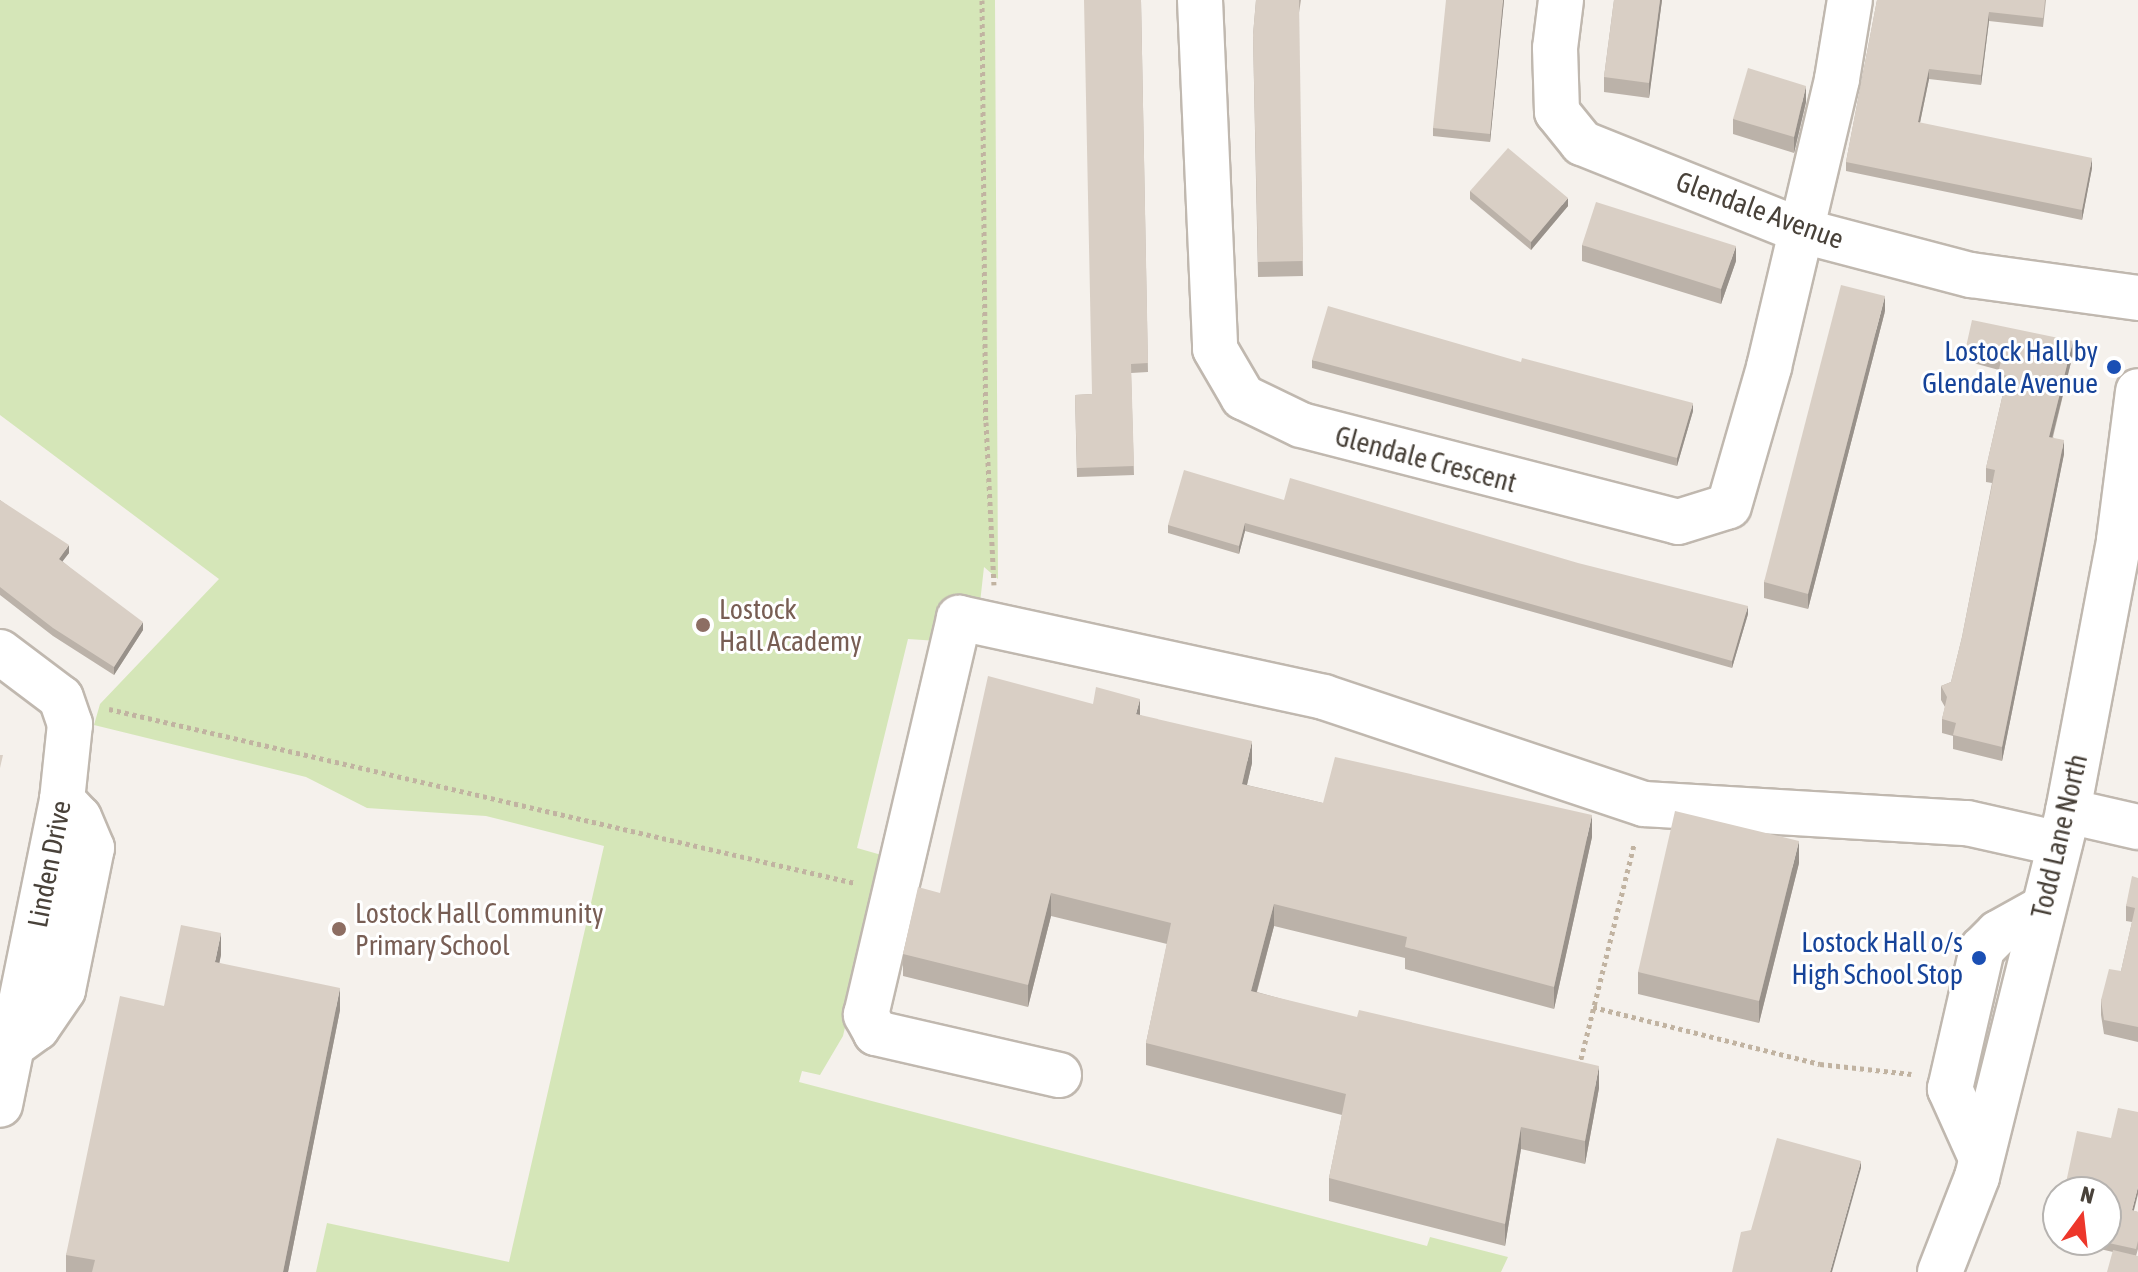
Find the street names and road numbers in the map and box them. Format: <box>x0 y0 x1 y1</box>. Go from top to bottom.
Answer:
street label: Glendale Avenue <box>1672 164 1848 256</box>
street label: Glendale Crescent <box>1332 419 1520 499</box>
street label: Todd Lane North <box>2024 751 2094 921</box>
street label: Linden Drive <box>20 798 78 930</box>

